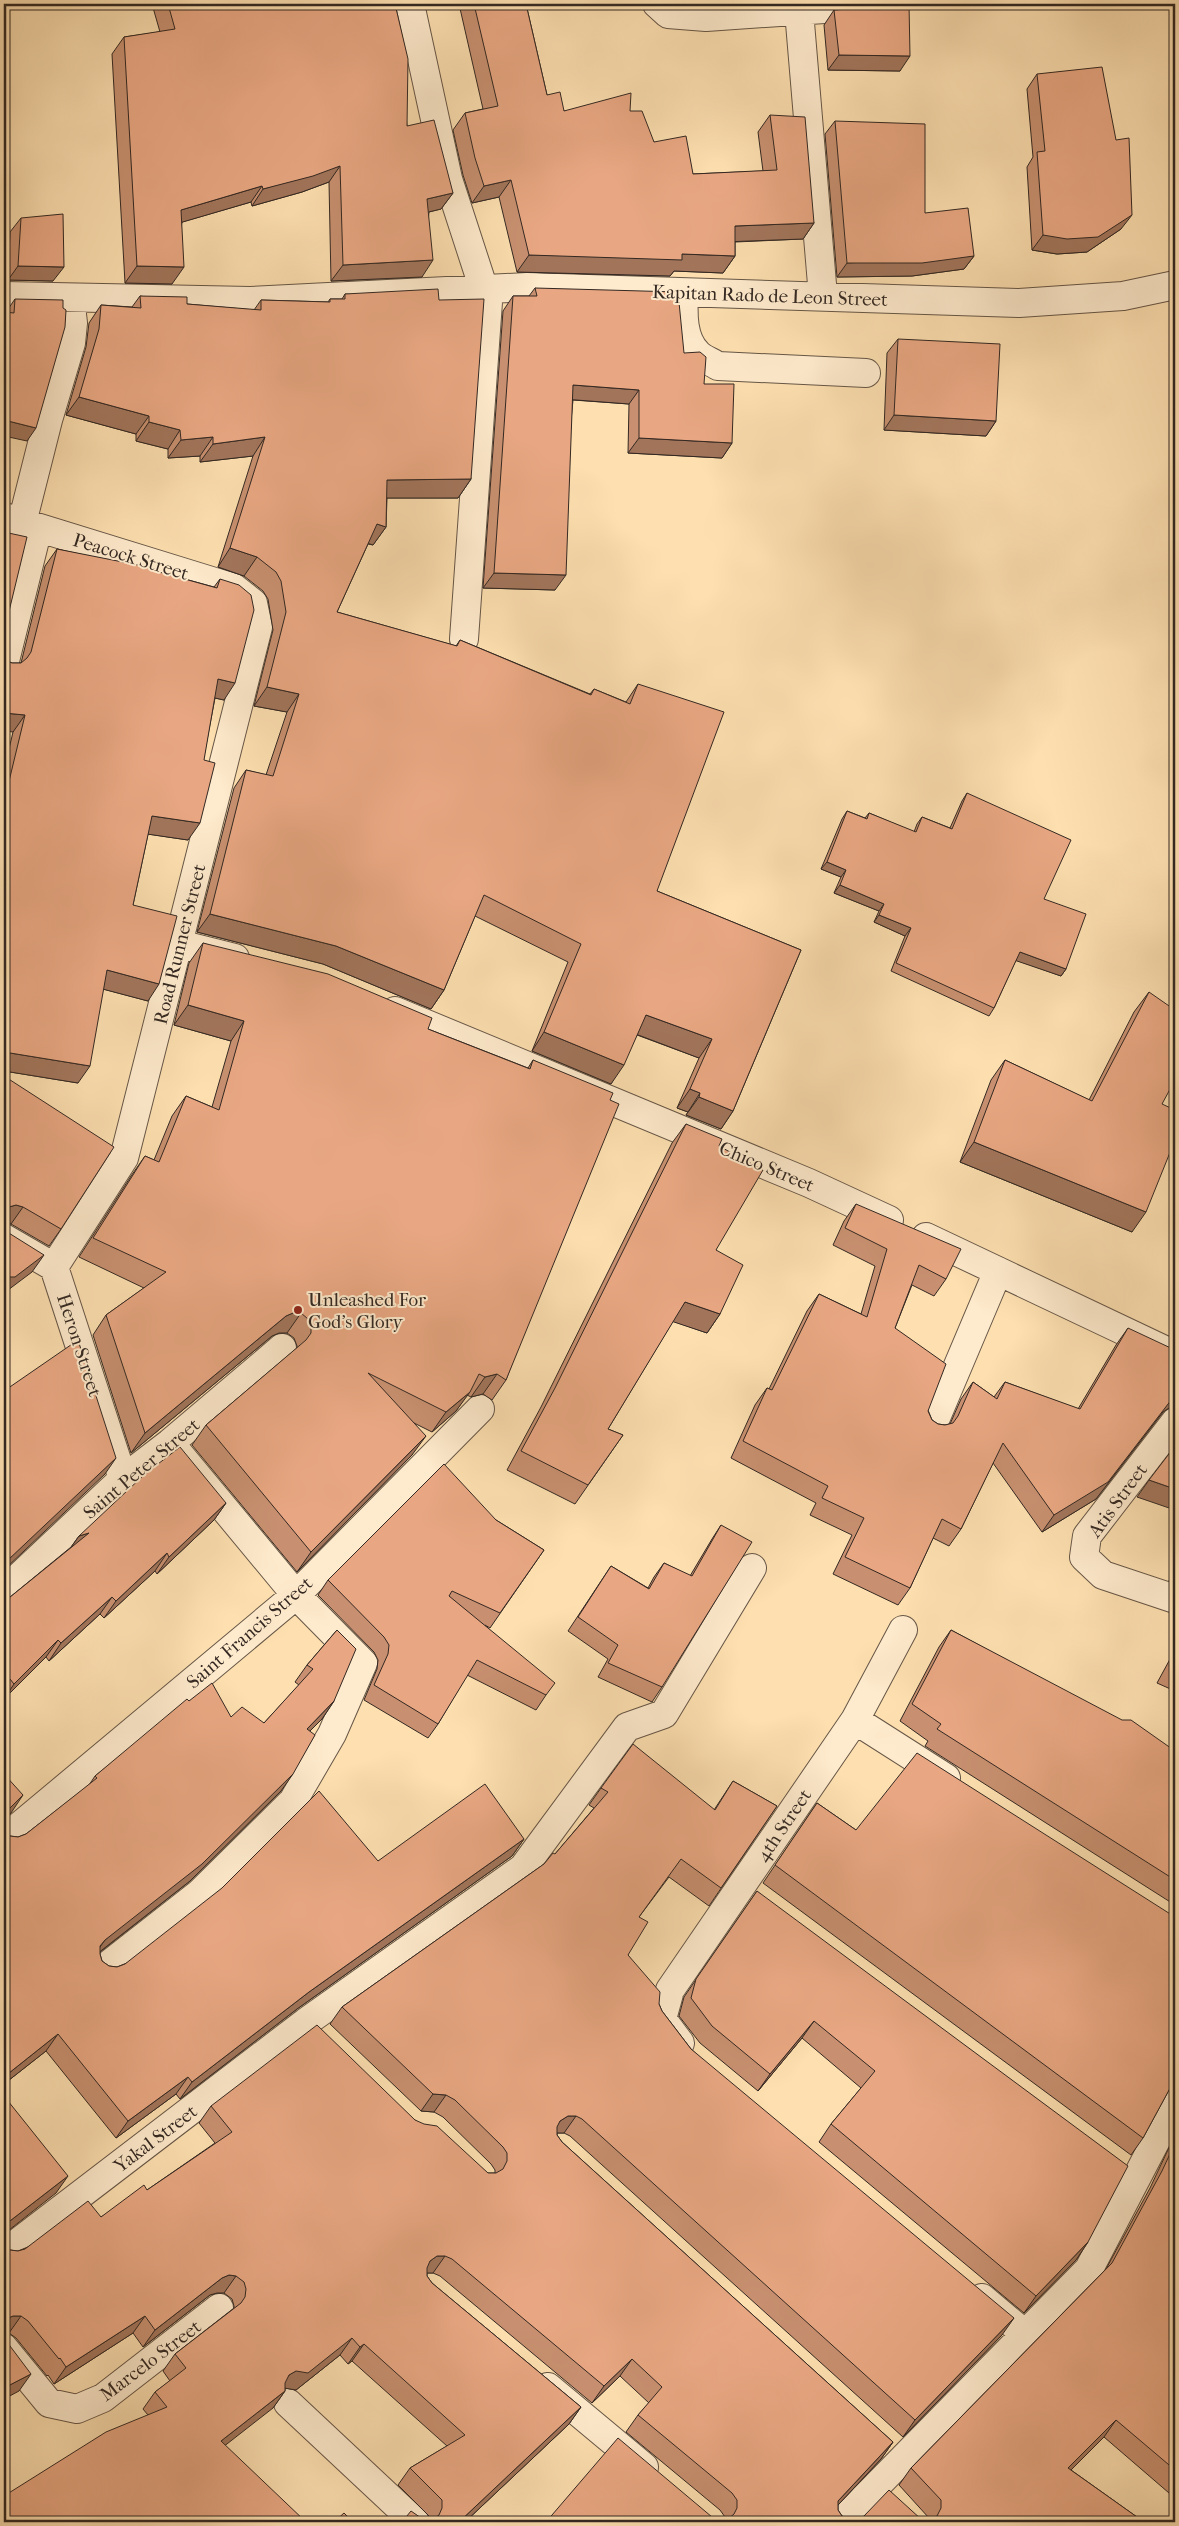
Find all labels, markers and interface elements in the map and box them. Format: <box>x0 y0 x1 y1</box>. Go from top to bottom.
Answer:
street label: Kapitan Rado de Leon Street <box>652 281 888 311</box>
street label: Peacock Street <box>70 529 191 585</box>
street label: Road Runner Street <box>149 862 211 1027</box>
street label: Chico Street <box>716 1137 818 1197</box>
place label: Unleashed For God's Glory <box>308 1289 427 1333</box>
street label: Heron Street <box>52 1291 106 1400</box>
marker: Unleashed For God's Glory <box>292 1304 304 1316</box>
street label: Saint Peter Street <box>79 1414 204 1524</box>
street label: Atis Street <box>1083 1459 1152 1543</box>
street label: Saint Francis Street <box>182 1572 317 1693</box>
street label: 4th Street <box>752 1785 816 1866</box>
street label: Yakal Street <box>109 2100 202 2178</box>
street label: Marcelo Street <box>96 2316 206 2406</box>

